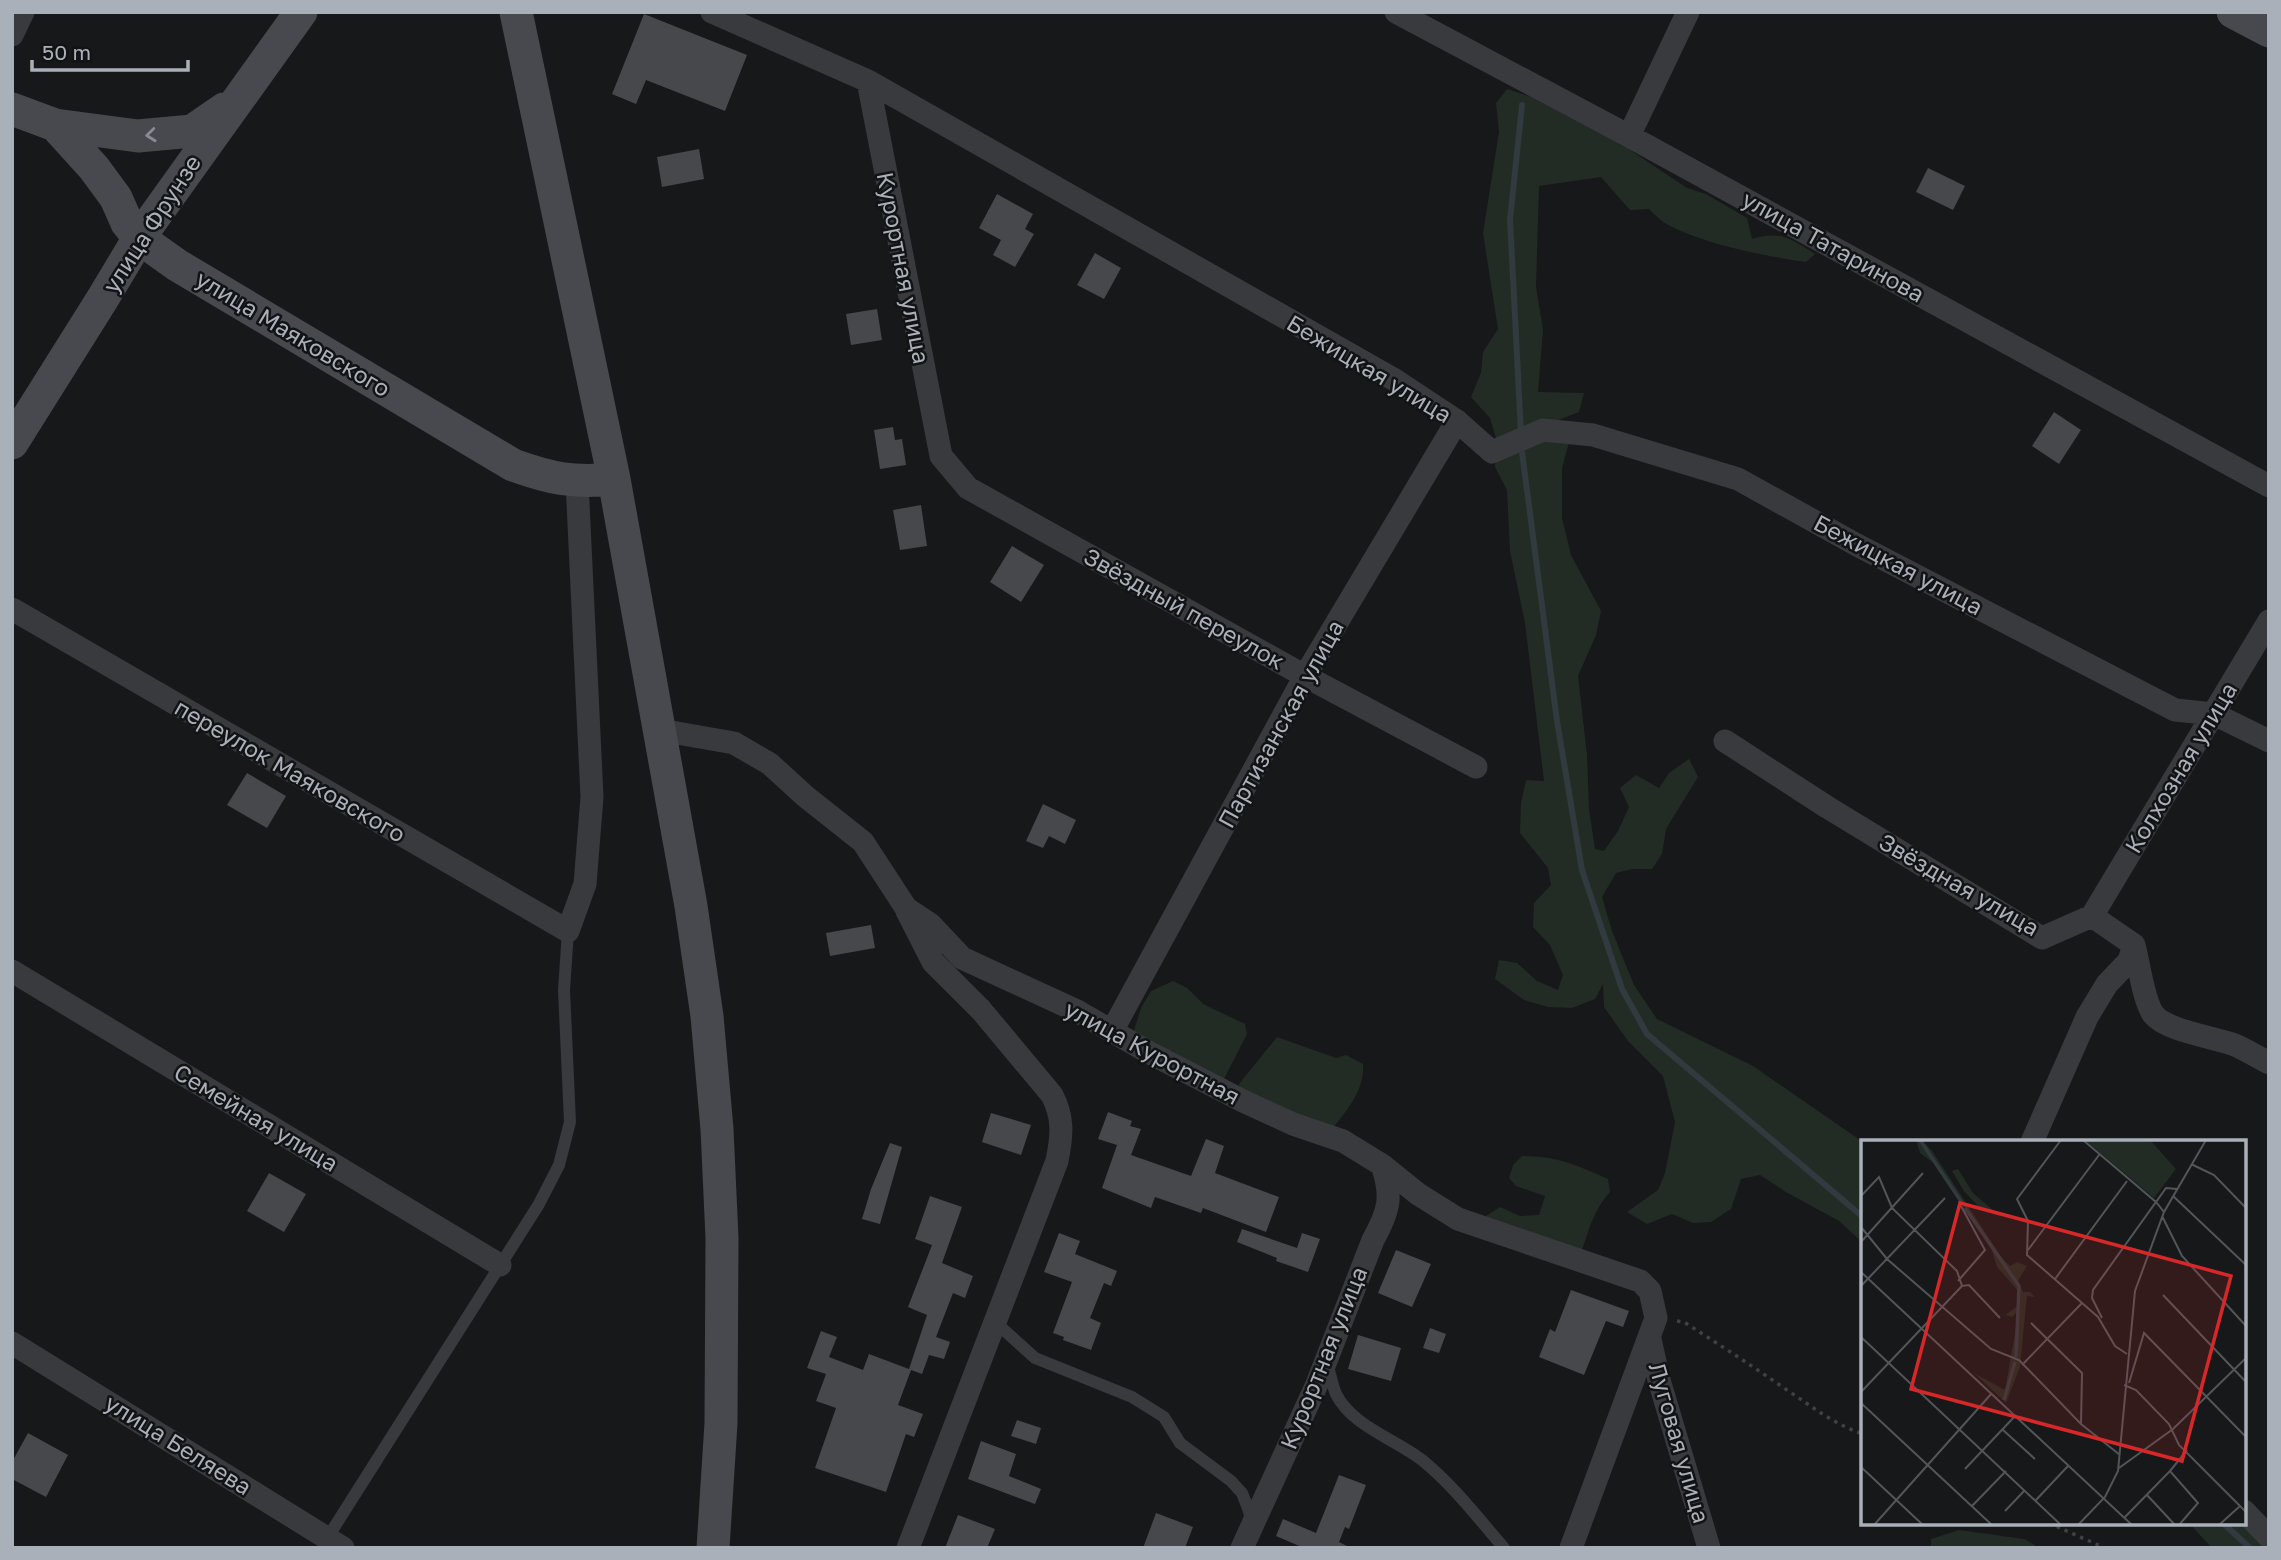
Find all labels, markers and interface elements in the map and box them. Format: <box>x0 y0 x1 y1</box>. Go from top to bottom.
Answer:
scale bar <box>32 28 187 72</box>
text: 50 m <box>42 39 91 65</box>
one-way arrow <box>146 127 157 142</box>
street label: улица Фрунзе <box>96 149 206 298</box>
street label: Курортная улица <box>872 170 936 366</box>
street label: улица Татаринова <box>1738 184 1929 308</box>
street label: улица Маяковского <box>191 264 396 402</box>
street label: Бежицкая улица <box>1282 308 1457 428</box>
street label: Бежицкая улица <box>1809 508 1988 620</box>
street label: Звёздный переулок <box>1079 541 1290 675</box>
street label: Партизанская улица <box>1211 615 1349 832</box>
street label: Колхозная улица <box>2118 677 2242 858</box>
street label: переулок Маяковского <box>170 693 411 848</box>
street label: Звёздная улица <box>1874 827 2045 941</box>
street label: улица Курортная <box>1060 994 1245 1110</box>
street label: Семейная улица <box>170 1057 344 1177</box>
inset map <box>1861 1140 2246 1525</box>
street label: Курортная улица <box>1274 1262 1372 1453</box>
street label: Луговая улица <box>1644 1359 1716 1526</box>
street label: улица Беляева <box>100 1388 257 1500</box>

